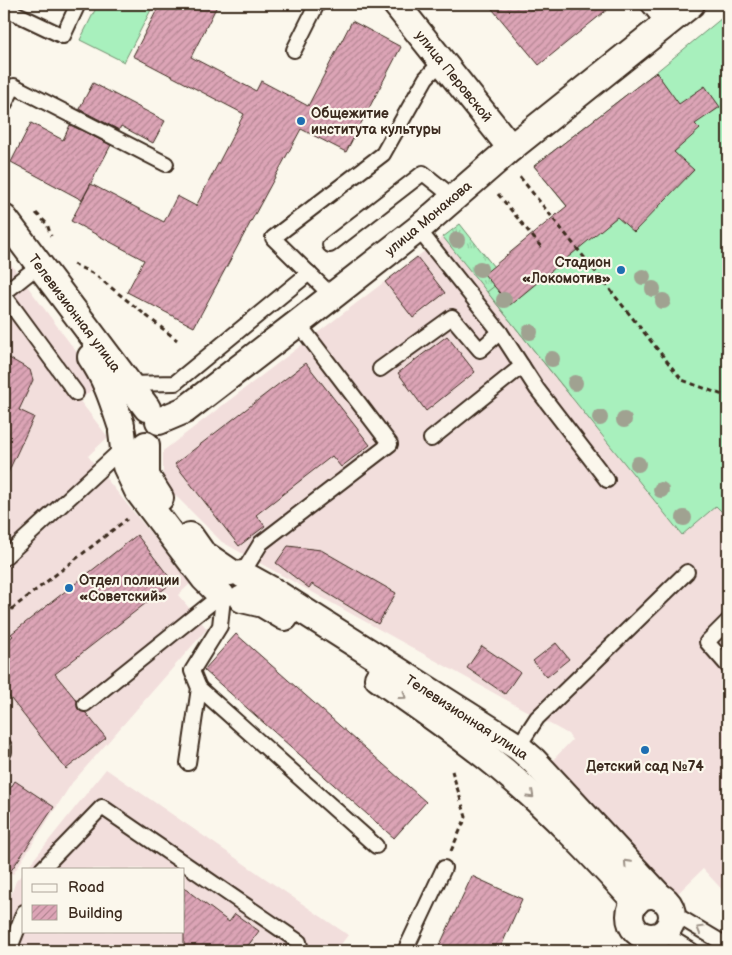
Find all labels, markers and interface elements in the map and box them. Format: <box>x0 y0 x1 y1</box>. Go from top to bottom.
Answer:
street label: улица Перовской <box>412 27 496 125</box>
place label: Общежитие института культуры <box>311 105 441 138</box>
marker: Общежитие института культуры <box>295 115 307 127</box>
street label: улица Монакова <box>382 177 476 260</box>
street label: Телевизионная улица <box>25 251 125 376</box>
place label: Стадион «Локомотив» <box>522 254 611 287</box>
marker: Стадион «Локомотив» <box>615 264 627 276</box>
place label: Отдел полиции «Советский» <box>79 572 180 605</box>
marker: Отдел полиции «Советский» <box>63 582 75 594</box>
street label: Телевизионная улица <box>402 671 532 764</box>
one-way arrow <box>397 690 407 699</box>
marker: Детский сад №74 <box>639 744 651 756</box>
place label: Детский сад №74 <box>586 758 704 775</box>
one-way arrow <box>526 789 535 798</box>
one-way arrow <box>624 859 633 868</box>
legend <box>22 868 185 932</box>
text: Road <box>68 878 104 897</box>
text: Building <box>68 904 123 923</box>
one-way arrow <box>696 925 705 935</box>

